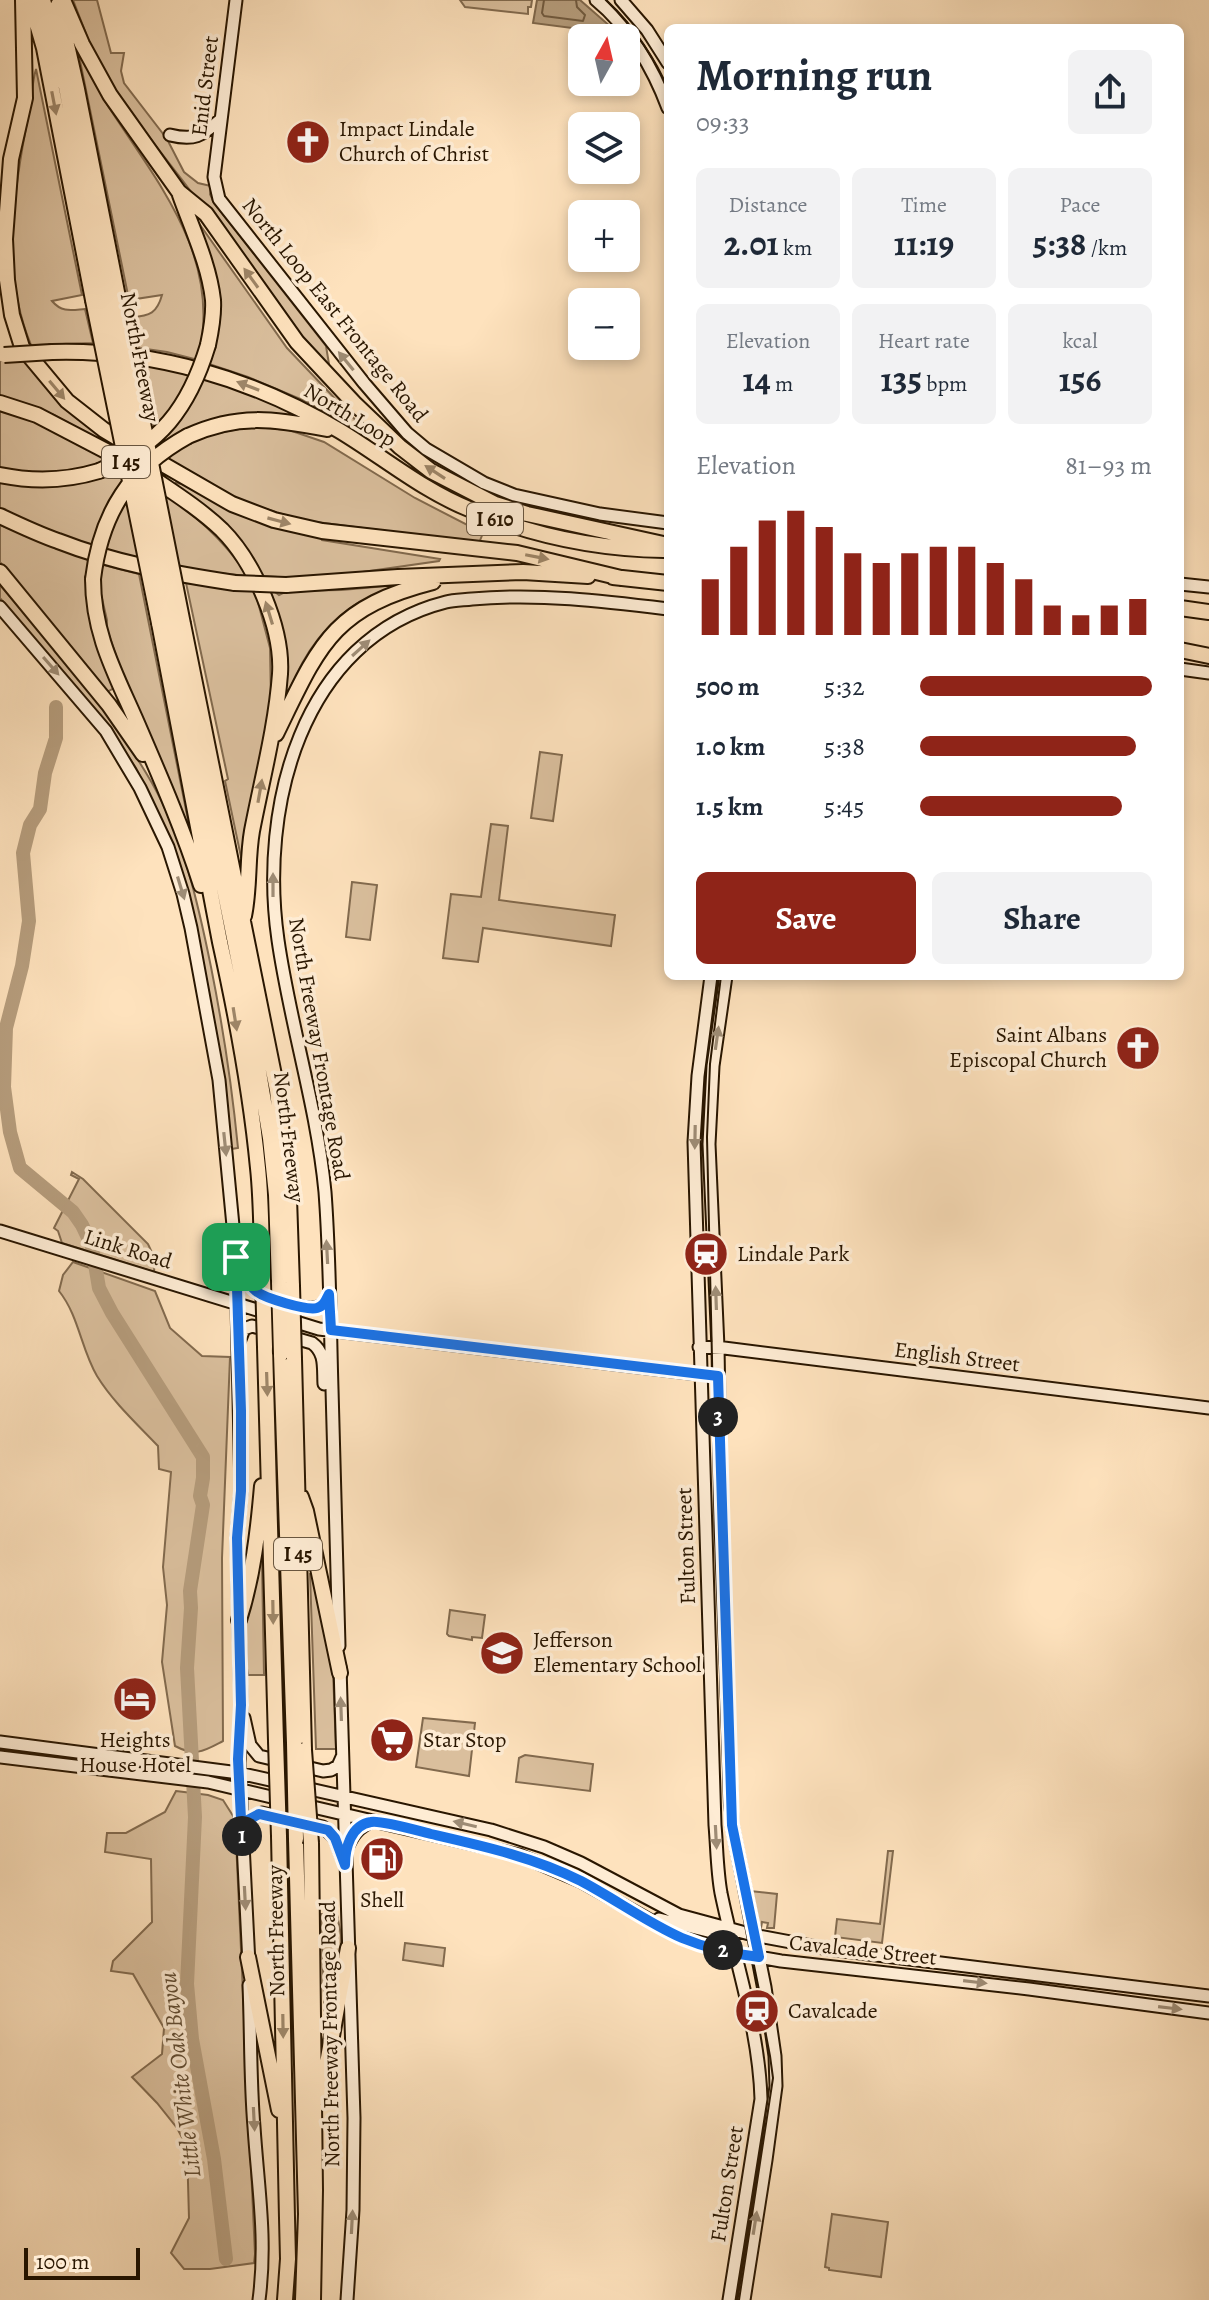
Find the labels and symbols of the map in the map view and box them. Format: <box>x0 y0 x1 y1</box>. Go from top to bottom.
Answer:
north arrow <box>568 24 640 96</box>
street label: Enid Street <box>184 34 226 138</box>
one-way arrow <box>49 91 61 116</box>
place label: Impact Lindale Church of Christ <box>339 114 489 169</box>
church icon: Impact Lindale Church of Christ <box>284 118 332 166</box>
street label: North Loop East Frontage Road <box>236 192 434 428</box>
one-way arrow <box>244 268 259 289</box>
street label: North Freeway <box>113 290 167 425</box>
one-way arrow <box>338 351 355 371</box>
street label: North Loop <box>299 377 401 453</box>
one-way arrow <box>236 379 260 392</box>
one-way arrow <box>48 380 65 400</box>
road number: I 45 <box>102 446 150 478</box>
one-way arrow <box>424 466 446 480</box>
road number: I 610 <box>467 503 523 535</box>
one-way arrow <box>267 515 292 527</box>
one-way arrow <box>524 552 549 564</box>
one-way arrow <box>262 601 275 625</box>
one-way arrow <box>351 640 370 658</box>
one-way arrow <box>41 656 59 676</box>
one-way arrow <box>255 779 267 804</box>
one-way arrow <box>267 872 280 897</box>
one-way arrow <box>175 876 188 900</box>
street label: North Freeway Frontage Road <box>283 915 355 1183</box>
one-way arrow <box>229 1006 242 1031</box>
place label: Saint Albans Episcopal Church <box>949 1020 1107 1075</box>
church icon: Saint Albans Episcopal Church <box>1114 1024 1162 1072</box>
one-way arrow <box>711 1026 724 1051</box>
street label: North Freeway <box>268 1070 310 1204</box>
one-way arrow <box>688 1125 701 1150</box>
one-way arrow <box>218 1132 231 1157</box>
street label: Link Road <box>80 1221 176 1277</box>
pin <box>202 1223 270 1291</box>
station icon: Lindale Park <box>682 1230 730 1278</box>
one-way arrow <box>321 1239 334 1264</box>
place label: Lindale Park <box>737 1239 849 1269</box>
one-way arrow <box>710 1285 723 1310</box>
street label: English Street <box>893 1334 1021 1380</box>
one-way arrow <box>260 1372 273 1397</box>
pin: 3 <box>698 1397 738 1437</box>
street label: Fulton Street <box>669 1487 703 1605</box>
road number: I 45 <box>274 1538 322 1570</box>
one-way arrow <box>267 1600 279 1625</box>
place label: Jefferson Elementary School <box>533 1625 701 1680</box>
school or university icon: Jefferson Elementary School <box>478 1629 526 1677</box>
hotel icon: Heights House Hotel <box>111 1675 159 1723</box>
one-way arrow <box>335 1696 348 1721</box>
supermarket icon: Star Stop <box>368 1716 416 1764</box>
place label: Heights House Hotel <box>79 1725 191 1780</box>
place label: Star Stop <box>423 1725 506 1755</box>
pin: 1 <box>222 1816 262 1856</box>
one-way arrow <box>452 1817 477 1830</box>
one-way arrow <box>710 1825 723 1850</box>
fuel station icon: Shell <box>358 1835 406 1883</box>
street label: North Freeway <box>260 1865 292 1997</box>
place label: Shell <box>360 1885 404 1915</box>
one-way arrow <box>239 1886 252 1911</box>
street label: North Freeway Frontage Road <box>313 1900 347 2168</box>
street label: Cavalcade Street <box>788 1927 938 1973</box>
pin: 2 <box>703 1930 743 1970</box>
water label: Little White Oak Bayou <box>151 1970 208 2180</box>
one-way arrow <box>963 1976 988 1989</box>
station icon: Cavalcade <box>733 1987 781 2035</box>
place label: Cavalcade <box>788 1996 878 2026</box>
one-way arrow <box>1158 2002 1183 2015</box>
one-way arrow <box>277 2014 290 2039</box>
one-way arrow <box>247 2107 260 2132</box>
street label: Fulton Street <box>703 2124 751 2244</box>
one-way arrow <box>346 2209 359 2234</box>
one-way arrow <box>750 2210 762 2235</box>
scale bar <box>24 2244 140 2280</box>

